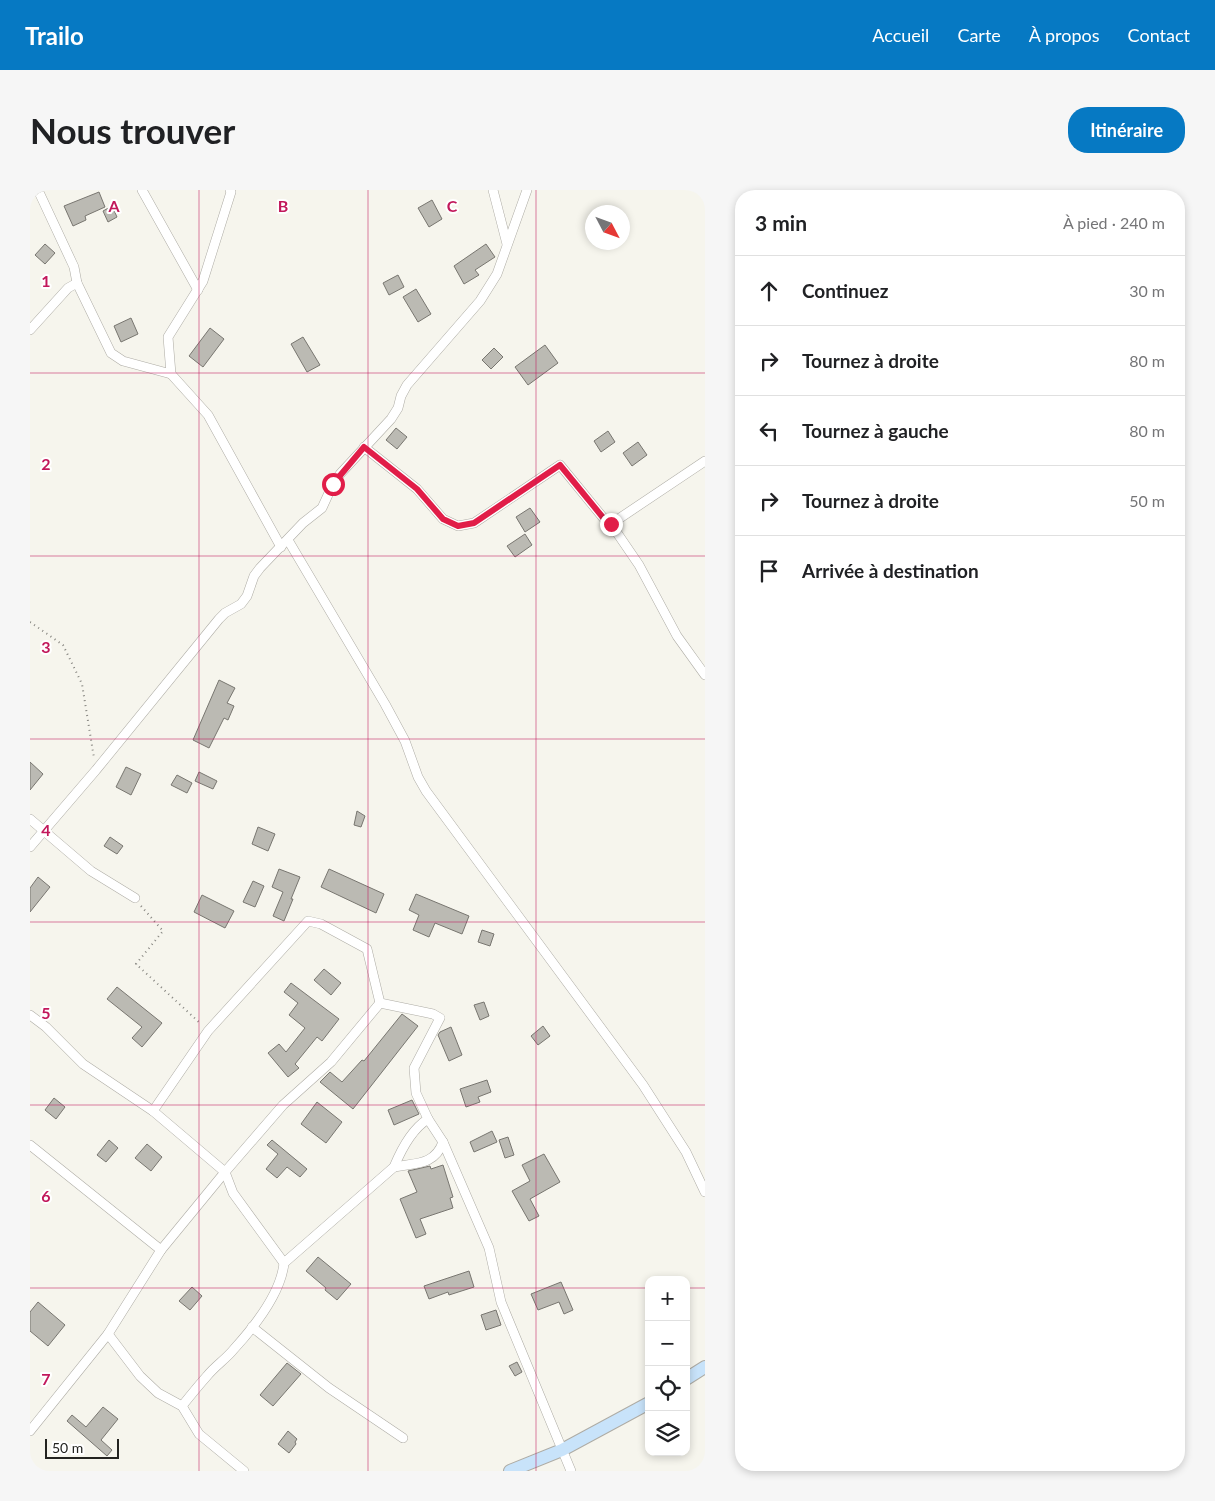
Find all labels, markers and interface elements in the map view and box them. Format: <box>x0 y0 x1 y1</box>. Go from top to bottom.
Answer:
text: Trailo <box>25 21 84 50</box>
text: Accueil <box>872 24 929 46</box>
text: Carte <box>957 24 1001 46</box>
text: À propos <box>1029 24 1100 46</box>
text: Contact <box>1128 24 1190 46</box>
button: Itinéraire <box>1068 107 1185 153</box>
text: Nous trouver <box>30 109 235 151</box>
text: A <box>107 196 120 215</box>
text: B <box>278 196 288 215</box>
text: C <box>447 196 458 215</box>
north arrow <box>585 205 630 250</box>
text: 3 min <box>755 210 807 235</box>
text: À pied · 240 m <box>1063 213 1165 232</box>
text: 1 <box>41 271 51 290</box>
icon: ahead <box>755 277 783 305</box>
text: Continuez <box>802 279 888 302</box>
text: 30 m <box>1129 281 1165 300</box>
icon: right <box>755 347 783 375</box>
text: Tournez à droite <box>802 349 939 372</box>
text: 80 m <box>1129 351 1165 370</box>
icon: left <box>755 417 783 445</box>
text: Tournez à gauche <box>802 419 949 442</box>
text: 80 m <box>1129 421 1165 440</box>
text: 2 <box>41 454 51 473</box>
route start <box>322 473 345 496</box>
icon: right <box>755 487 783 515</box>
text: Tournez à droite <box>802 489 939 512</box>
text: 50 m <box>1129 491 1165 510</box>
route end <box>600 513 623 536</box>
icon: arrive <box>755 557 783 585</box>
text: Arrivée à destination <box>802 559 979 582</box>
text: 3 <box>41 637 51 656</box>
text: 4 <box>41 820 51 839</box>
text: 5 <box>41 1003 51 1022</box>
text: 6 <box>41 1186 51 1205</box>
map controls <box>645 1276 690 1456</box>
button: + <box>645 1276 690 1321</box>
button: − <box>645 1321 690 1366</box>
button: locate <box>645 1366 690 1411</box>
text: 7 <box>41 1369 51 1388</box>
button: layers <box>645 1411 690 1456</box>
scale bar <box>45 1436 119 1459</box>
text: 50 m <box>52 1439 83 1456</box>

